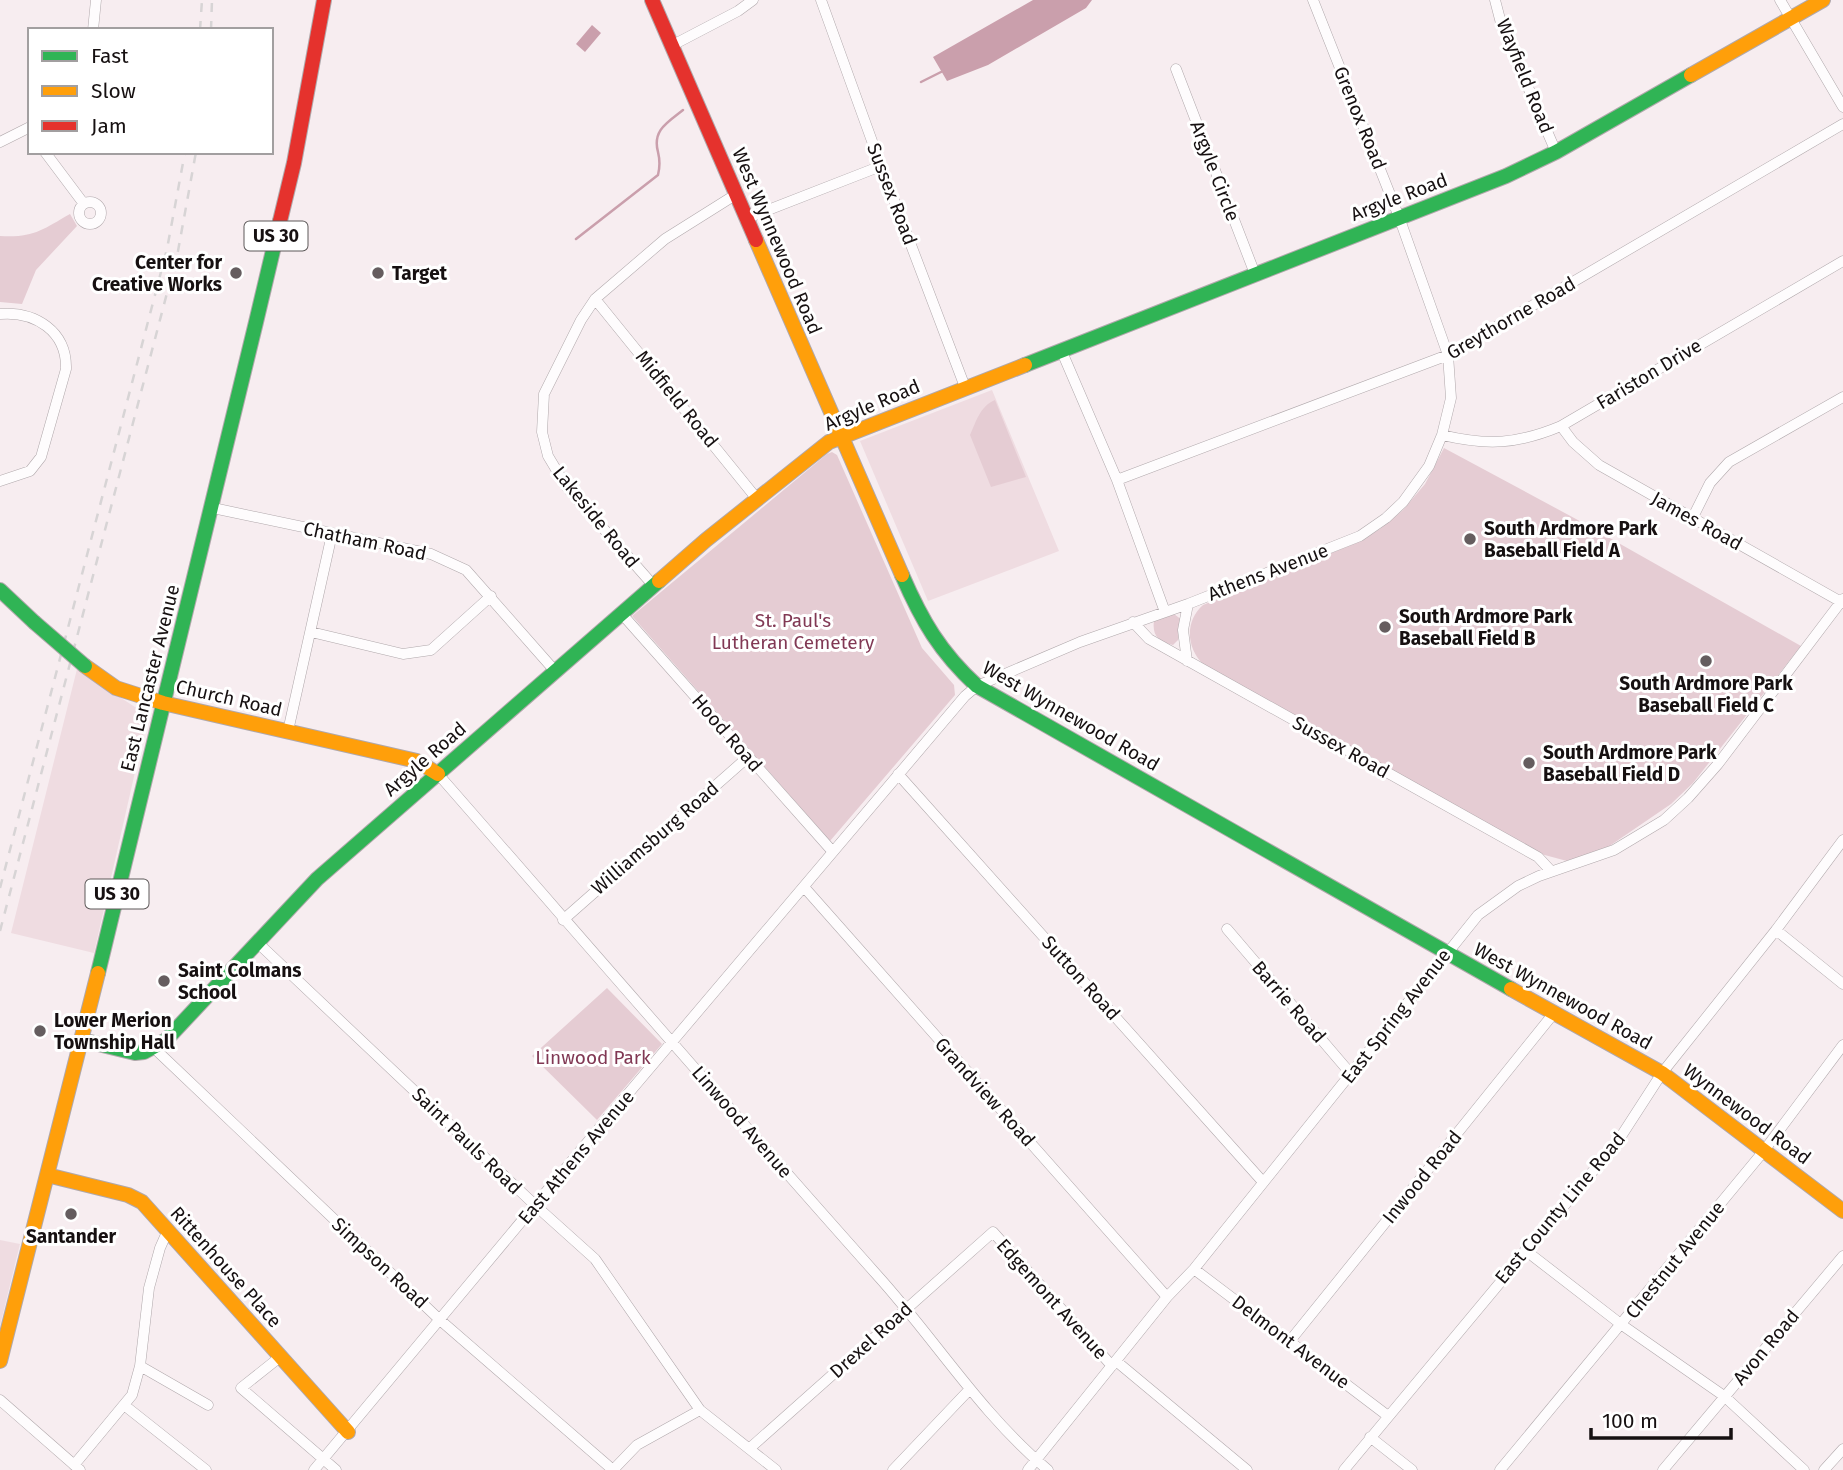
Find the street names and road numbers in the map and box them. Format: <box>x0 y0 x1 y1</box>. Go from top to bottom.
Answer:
street label: Wayfield Road <box>1492 15 1558 137</box>
street label: Grenox Road <box>1329 63 1391 173</box>
street label: Argyle Circle <box>1185 118 1245 224</box>
street label: Sussex Road <box>862 140 922 248</box>
street label: West Wynnewood Road <box>727 144 827 338</box>
street label: Argyle Road <box>1347 168 1451 226</box>
road number: US 30 <box>244 222 308 250</box>
street label: Greythorne Road <box>1442 272 1580 364</box>
street label: Fariston Drive <box>1592 334 1706 414</box>
street label: Midfield Road <box>631 346 723 452</box>
street label: Argyle Road <box>821 375 923 435</box>
street label: Lakeside Road <box>548 461 644 573</box>
street label: James Road <box>1647 487 1747 555</box>
street label: Chatham Road <box>301 517 429 565</box>
street label: Athens Avenue <box>1204 538 1332 606</box>
street label: East Lancaster Avenue <box>116 582 184 774</box>
street label: West Wynnewood Road <box>979 656 1163 776</box>
street label: Church Road <box>174 675 284 721</box>
street label: Hood Road <box>687 689 767 777</box>
street label: Sussex Road <box>1289 711 1393 783</box>
street label: Argyle Road <box>379 717 471 801</box>
street label: Williamsburg Road <box>587 776 723 900</box>
road number: US 30 <box>86 880 148 908</box>
street label: Sutton Road <box>1037 931 1125 1025</box>
street label: West Wynnewood Road <box>1470 937 1656 1055</box>
street label: East Spring Avenue <box>1336 944 1456 1088</box>
street label: Barrie Road <box>1247 956 1331 1048</box>
street label: Grandview Road <box>930 1033 1040 1151</box>
street label: Wynnewood Road <box>1679 1059 1815 1169</box>
street label: Linwood Avenue <box>687 1061 797 1183</box>
street label: Saint Pauls Road <box>407 1083 527 1199</box>
street label: East Athens Avenue <box>513 1085 639 1229</box>
street label: Inwood Road <box>1378 1126 1466 1228</box>
street label: East County Line Road <box>1490 1128 1630 1288</box>
street label: Chestnut Avenue <box>1620 1196 1730 1324</box>
street label: Rittenhouse Place <box>166 1202 286 1332</box>
street label: Simpson Road <box>327 1213 433 1313</box>
street label: Edgemont Avenue <box>992 1234 1112 1364</box>
street label: Delmont Avenue <box>1228 1290 1354 1394</box>
street label: Drexel Road <box>825 1297 917 1383</box>
street label: Avon Road <box>1728 1305 1804 1389</box>

